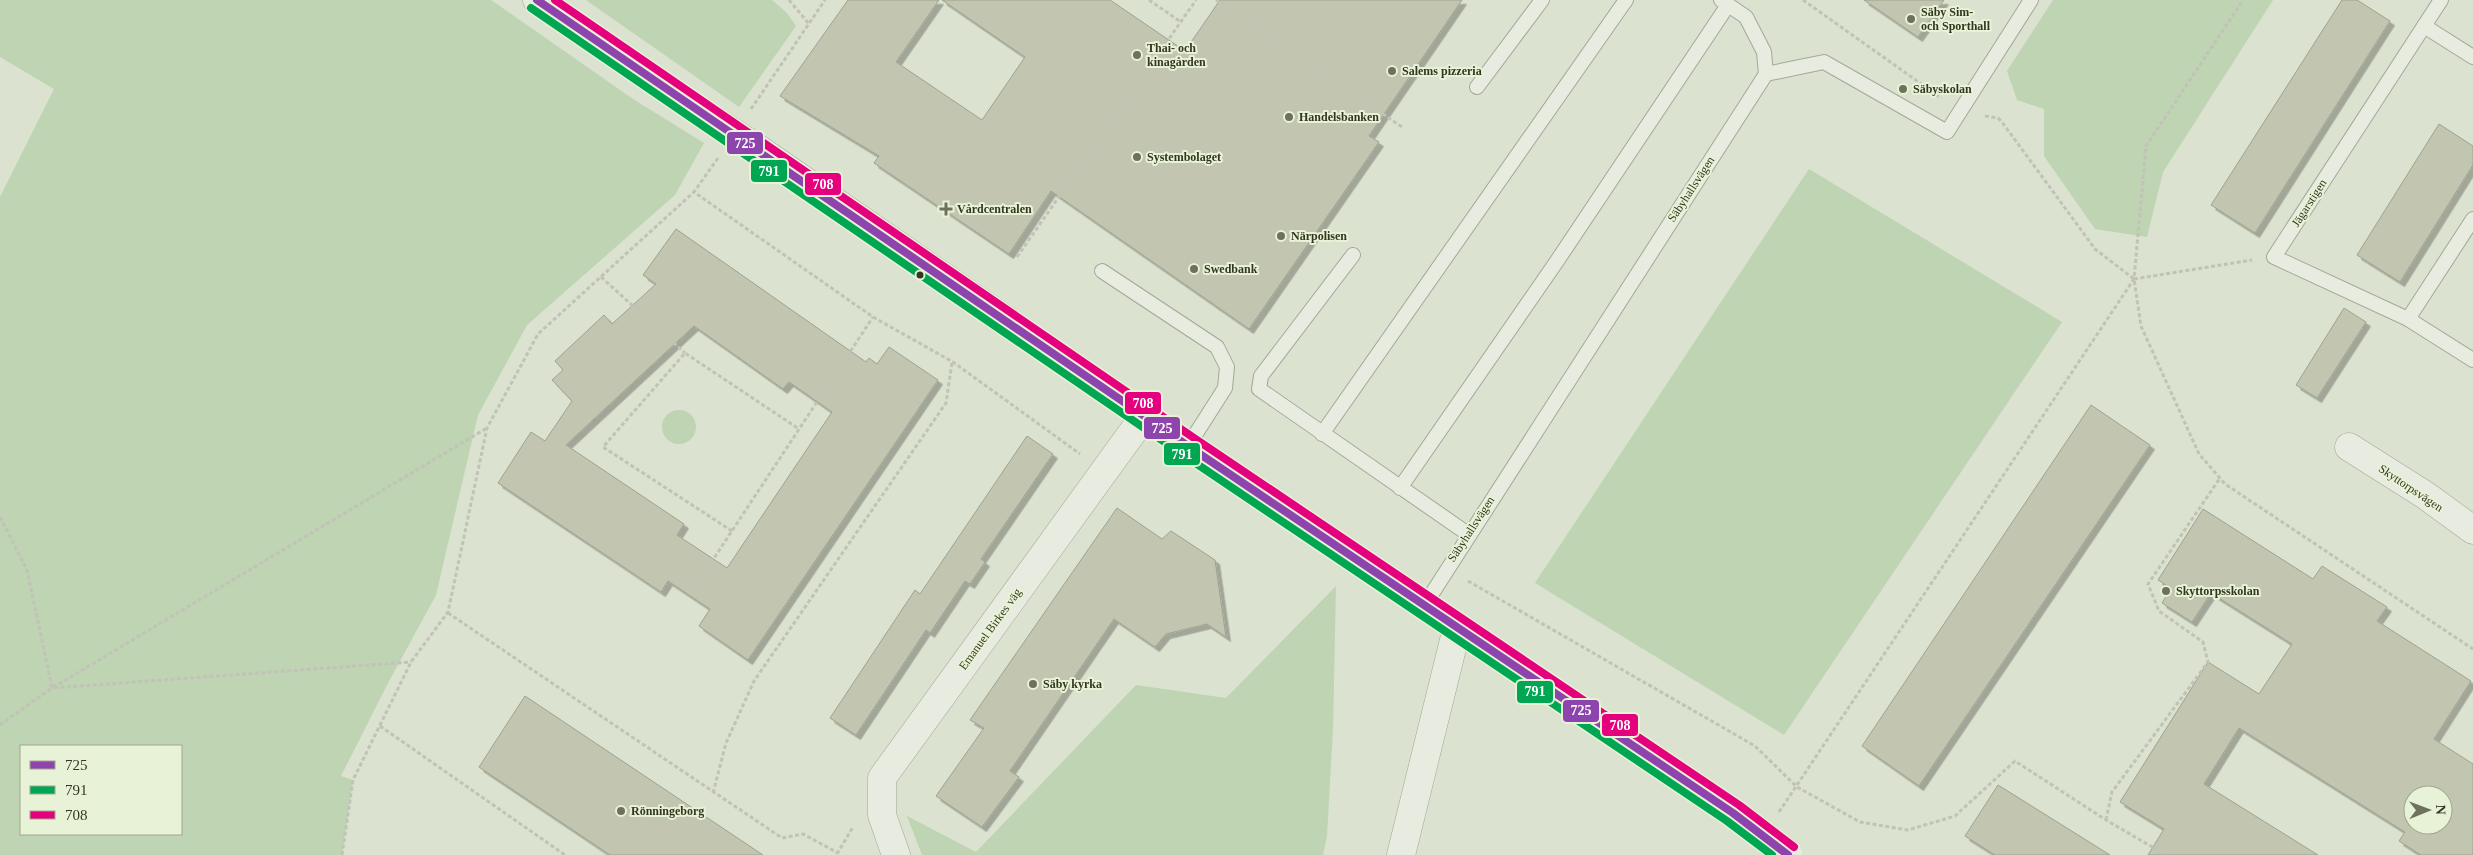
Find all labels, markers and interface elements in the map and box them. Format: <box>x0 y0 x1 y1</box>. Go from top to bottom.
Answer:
place label: Säby Sim- och Sporthall <box>1921 5 1991 33</box>
marker: Säby Sim- och Sporthall <box>1905 13 1917 25</box>
place label: Thai- och kinagården <box>1147 41 1206 69</box>
marker: Thai- och kinagården <box>1131 49 1143 61</box>
place label: Salems pizzeria <box>1402 64 1482 78</box>
marker: Salems pizzeria <box>1386 65 1398 77</box>
place label: Säbyskolan <box>1913 82 1972 96</box>
marker: Säbyskolan <box>1897 83 1909 95</box>
place label: Handelsbanken <box>1299 110 1379 124</box>
marker: Handelsbanken <box>1283 111 1295 123</box>
line badge: 725 <box>726 131 764 155</box>
text: 725 <box>735 136 756 151</box>
place label: Systembolaget <box>1147 150 1221 164</box>
marker: Systembolaget <box>1131 151 1143 163</box>
street label: Säbyhallsvägen <box>1665 154 1717 224</box>
line badge: 791 <box>750 159 788 183</box>
text: 791 <box>759 164 780 179</box>
line badge: 708 <box>804 172 842 196</box>
text: 708 <box>813 177 834 192</box>
street label: Jägarstigen <box>2288 177 2330 229</box>
marker: Vårdcentralen <box>939 202 953 216</box>
place label: Vårdcentralen <box>957 202 1032 216</box>
place label: Närpolisen <box>1291 229 1347 243</box>
marker: Närpolisen <box>1275 230 1287 242</box>
place label: Swedbank <box>1204 262 1258 276</box>
marker: Swedbank <box>1188 263 1200 275</box>
unlabelled marker <box>915 270 925 280</box>
line badge: 708 <box>1124 391 1162 415</box>
text: 708 <box>1133 396 1154 411</box>
line badge: 725 <box>1143 416 1181 440</box>
text: 725 <box>1152 421 1173 436</box>
line badge: 791 <box>1163 442 1201 466</box>
text: 791 <box>1172 447 1193 462</box>
street label: Skyttorpsvägen <box>2376 461 2446 515</box>
street label: Säbyhallsvägen <box>1445 494 1497 564</box>
place label: Skyttorpsskolan <box>2176 584 2260 598</box>
marker: Skyttorpsskolan <box>2160 585 2172 597</box>
street label: Emanuel Birkes väg <box>956 586 1024 672</box>
place label: Säby kyrka <box>1043 677 1102 691</box>
marker: Säby kyrka <box>1027 678 1039 690</box>
line badge: 791 <box>1516 680 1554 704</box>
text: 791 <box>1525 684 1546 699</box>
line badge: 725 <box>1562 699 1600 723</box>
text: 725 <box>1571 703 1592 718</box>
line badge: 708 <box>1601 713 1639 737</box>
text: 708 <box>1610 718 1631 733</box>
legend <box>20 745 182 835</box>
text: 725 <box>65 757 88 773</box>
text: 791 <box>65 782 88 798</box>
north arrow <box>2403 785 2453 835</box>
place label: Rönningeborg <box>631 804 704 818</box>
marker: Rönningeborg <box>615 805 627 817</box>
text: N <box>2433 805 2448 815</box>
text: 708 <box>65 807 88 823</box>

